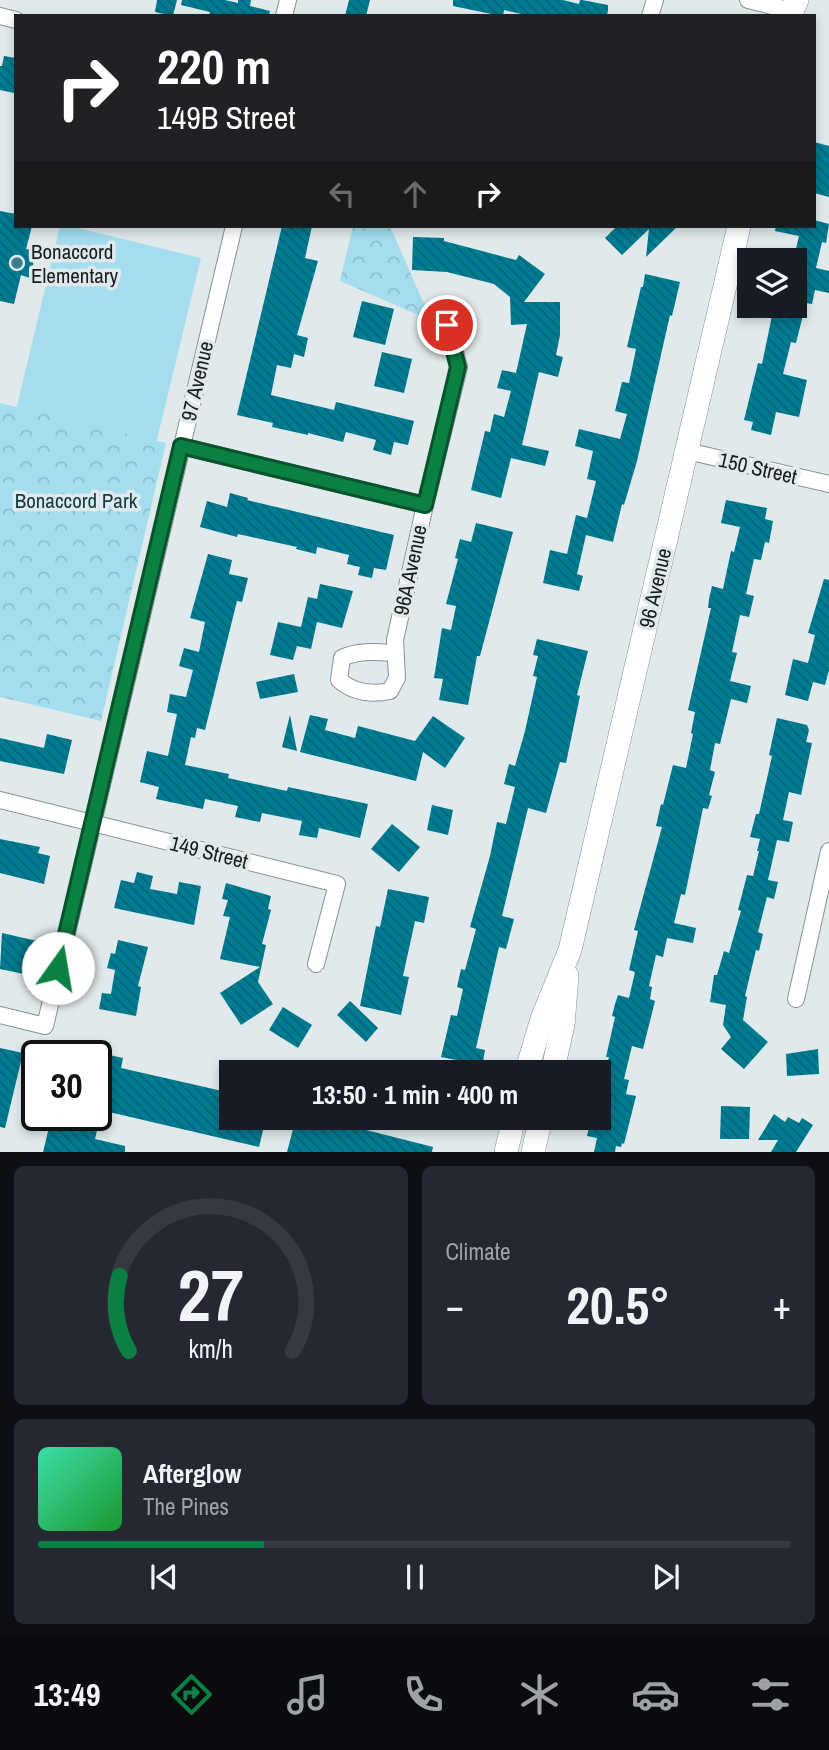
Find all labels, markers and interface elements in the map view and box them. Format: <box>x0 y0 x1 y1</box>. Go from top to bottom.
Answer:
text: 220 m <box>157 33 271 99</box>
icon: right <box>42 42 133 133</box>
text: 149B Street <box>157 96 296 139</box>
icon: left <box>323 175 361 213</box>
icon: ahead <box>396 175 434 213</box>
icon: right <box>469 175 507 213</box>
place label: Bonaccord Elementary <box>31 237 118 290</box>
map controls <box>737 248 807 318</box>
button: layers <box>737 248 807 318</box>
marker: Bonaccord Elementary <box>9 255 25 271</box>
pin <box>417 295 477 355</box>
icon: arrive <box>428 306 466 344</box>
street label: 97 Avenue <box>174 338 220 424</box>
street label: 150 Street <box>716 445 800 491</box>
park label: Bonaccord Park <box>15 486 138 515</box>
street label: 96A Avenue <box>386 522 434 618</box>
street label: 96 Avenue <box>632 545 678 631</box>
street label: 149 Street <box>167 828 251 876</box>
position arrow <box>21 931 95 1005</box>
speed limit sign: 30 <box>21 1040 112 1131</box>
text: 13:50 · 1 min · 400 m <box>312 1077 518 1112</box>
text: Climate <box>446 1236 510 1267</box>
text: 27 <box>178 1247 244 1345</box>
text: 20.5° <box>566 1270 670 1340</box>
text: − <box>446 1280 464 1331</box>
text: + <box>773 1280 791 1331</box>
text: km/h <box>189 1332 233 1366</box>
text: Afterglow <box>143 1456 241 1491</box>
text: The Pines <box>143 1491 229 1522</box>
icon: previous <box>145 1558 183 1596</box>
icon: pause <box>396 1558 434 1596</box>
icon: next <box>647 1558 685 1596</box>
icon: directions <box>167 1670 216 1719</box>
icon: music <box>283 1670 332 1719</box>
icon: phone <box>399 1670 448 1719</box>
icon: climate <box>515 1670 564 1719</box>
icon: car <box>631 1670 680 1719</box>
icon: filters <box>746 1670 795 1719</box>
text: 13:49 <box>33 1673 101 1716</box>

